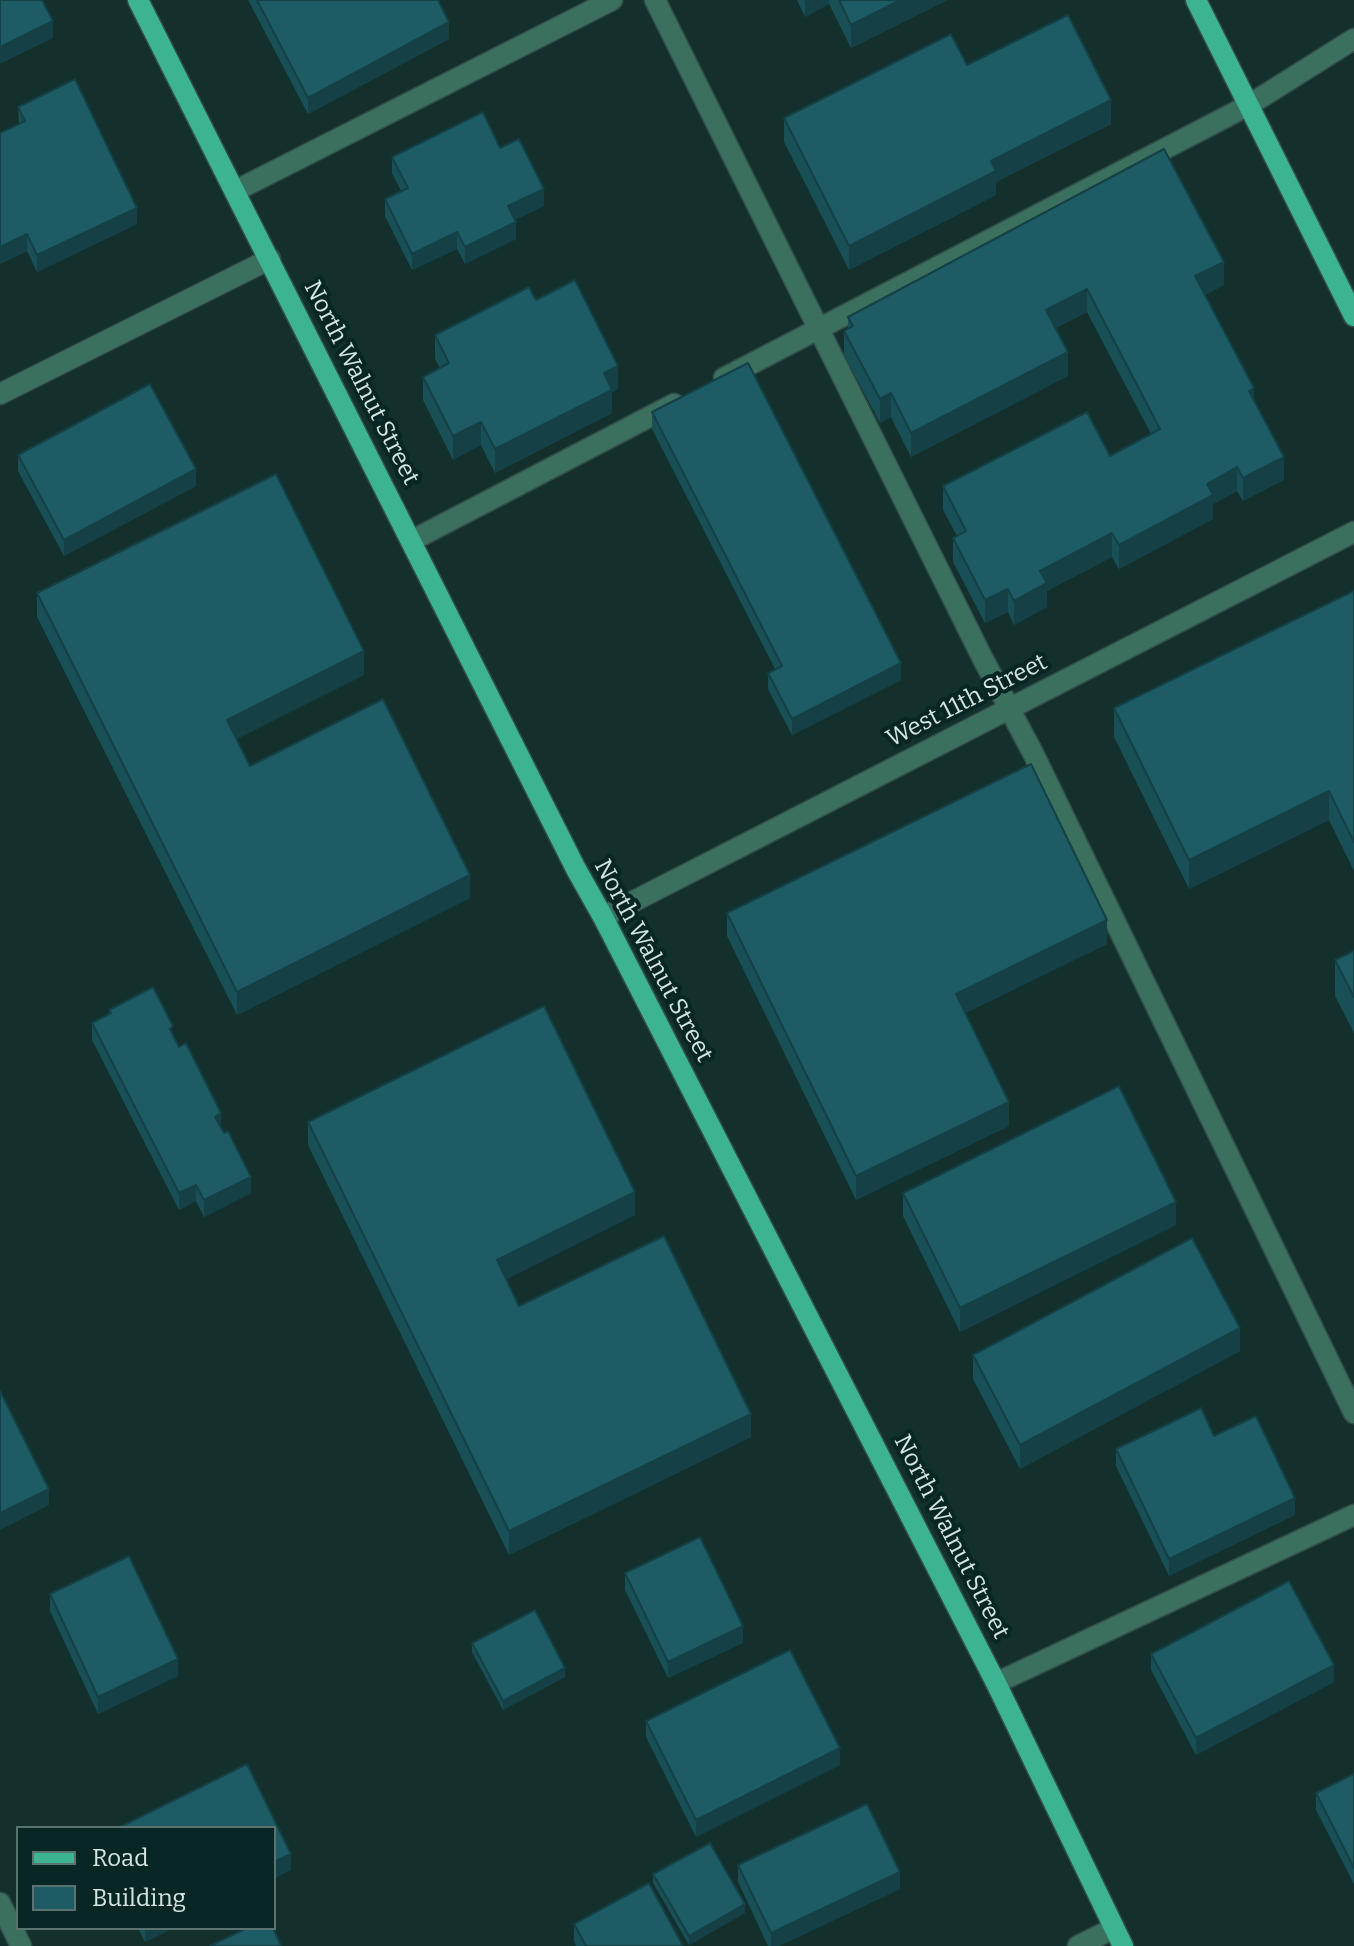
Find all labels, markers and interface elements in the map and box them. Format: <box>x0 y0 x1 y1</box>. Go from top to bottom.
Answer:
street label: North Walnut Street <box>297 276 425 490</box>
street label: West 11th Street <box>882 648 1052 754</box>
street label: North Walnut Street <box>587 855 719 1067</box>
street label: North Walnut Street <box>887 1430 1015 1644</box>
legend <box>16 1826 276 1930</box>
text: Road <box>92 1844 148 1872</box>
text: Building <box>92 1884 186 1912</box>

